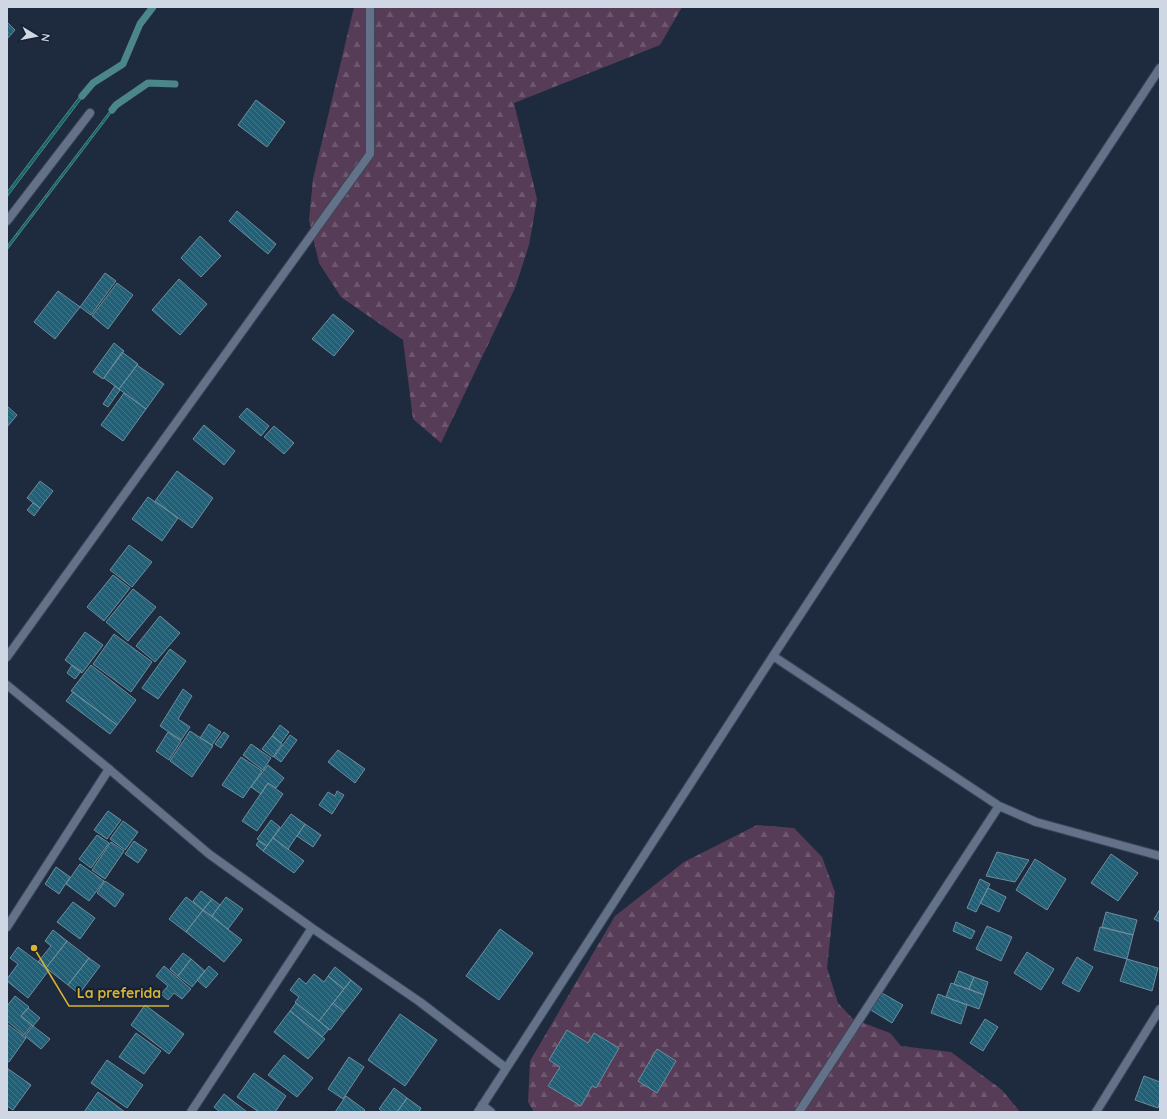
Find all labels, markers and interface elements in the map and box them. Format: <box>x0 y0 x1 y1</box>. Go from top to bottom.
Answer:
north arrow <box>16 16 56 56</box>
text: N <box>38 33 53 43</box>
callout: La preferida <box>69 980 169 1006</box>
text: La preferida <box>77 984 161 1002</box>

